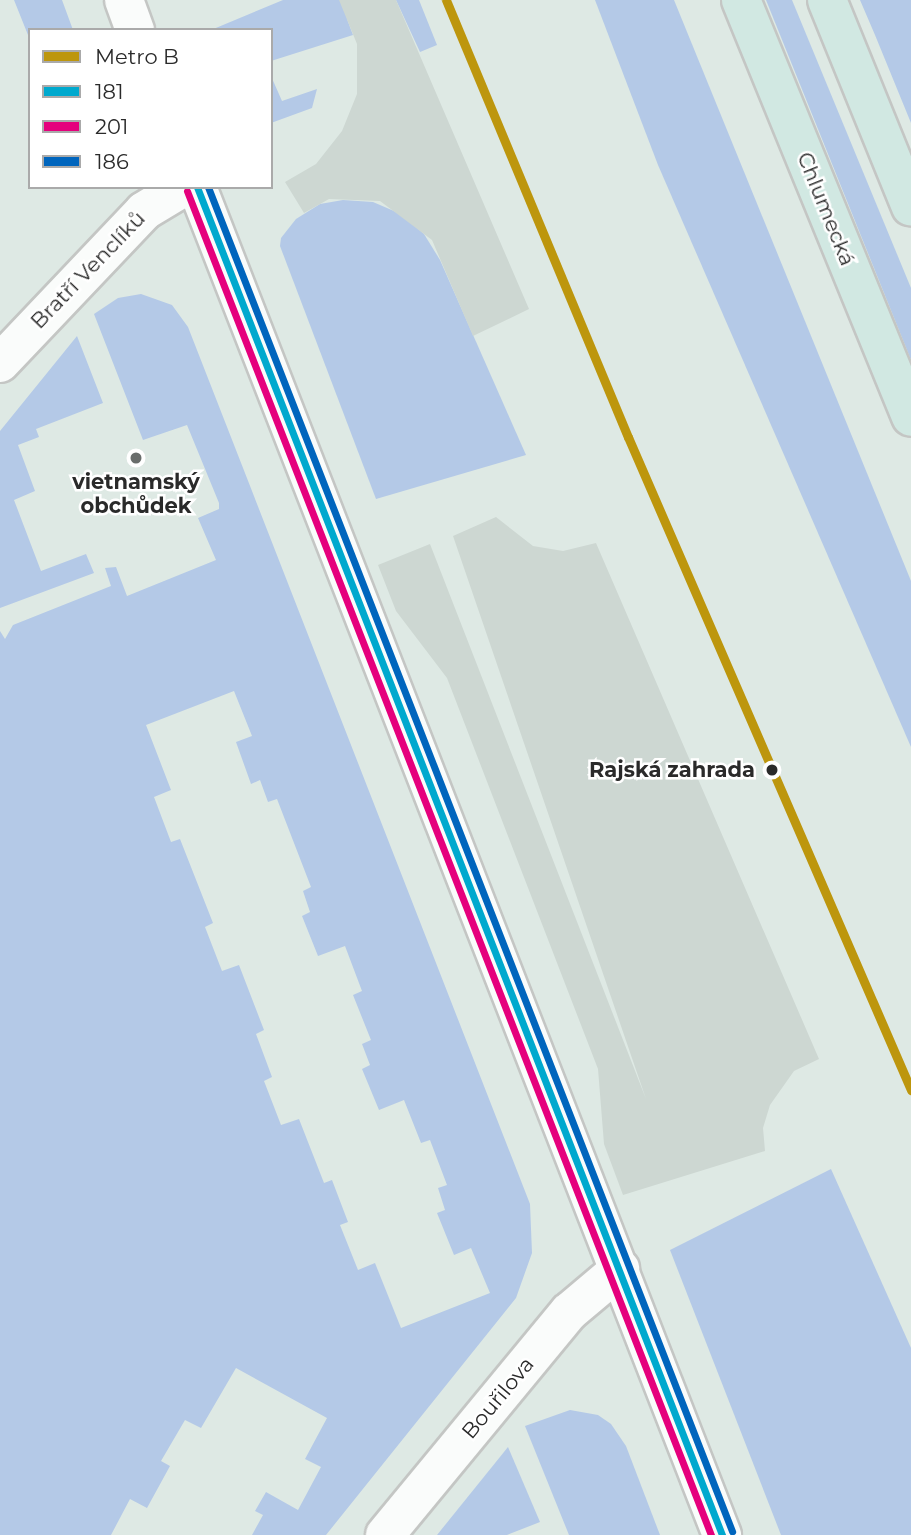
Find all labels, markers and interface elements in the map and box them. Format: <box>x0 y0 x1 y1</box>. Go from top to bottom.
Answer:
legend <box>28 28 273 189</box>
text: Metro B <box>95 44 179 69</box>
text: 181 <box>95 79 124 104</box>
text: 201 <box>95 114 128 139</box>
text: 186 <box>95 149 129 174</box>
street label: Chlumecká <box>792 149 860 269</box>
street label: Bratří Venclíků <box>26 206 150 334</box>
marker: vietnamský obchůdek <box>128 450 144 466</box>
place label: vietnamský obchůdek <box>72 469 200 519</box>
place label: Rajská zahrada <box>589 757 755 783</box>
marker: Rajská zahrada <box>761 759 783 781</box>
street label: Bouřilova <box>457 1352 539 1444</box>

